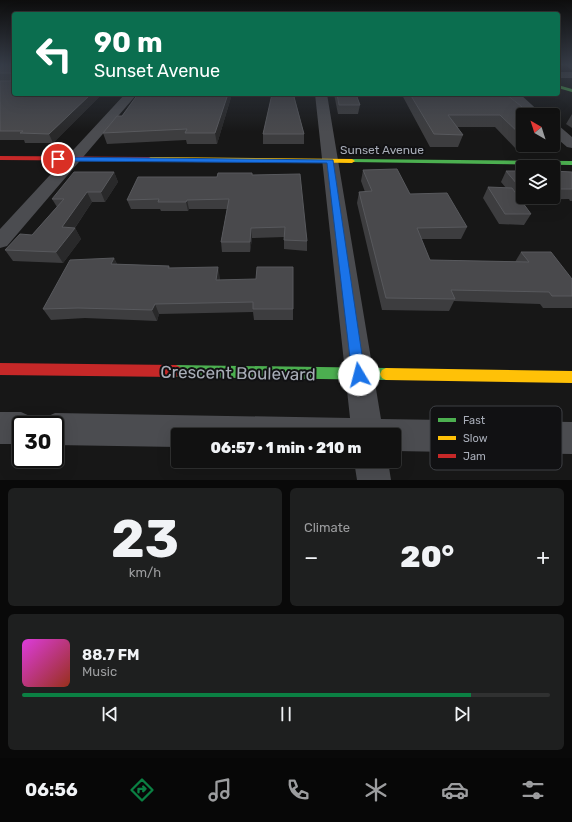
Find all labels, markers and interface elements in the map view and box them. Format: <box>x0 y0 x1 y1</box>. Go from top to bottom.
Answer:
text: 90 m <box>94 26 163 59</box>
icon: left <box>28 28 80 80</box>
text: Sunset Avenue <box>94 60 220 82</box>
north arrow <box>516 108 560 152</box>
map controls <box>516 108 560 204</box>
pin <box>41 142 75 176</box>
street label: Sunset Avenue <box>340 143 424 157</box>
icon: arrive <box>47 148 69 170</box>
button: layers <box>516 160 560 204</box>
position arrow <box>338 354 380 396</box>
street label: Crescent Boulevard <box>160 362 316 384</box>
legend <box>430 406 562 470</box>
text: Fast <box>463 414 486 427</box>
speed limit sign: 30 <box>12 416 64 468</box>
text: Slow <box>463 432 488 445</box>
text: 06:57 · 1 min · 210 m <box>211 439 361 457</box>
text: Jam <box>463 450 486 463</box>
text: 23 <box>111 508 179 570</box>
text: Climate <box>304 520 350 535</box>
text: 20° <box>400 539 454 575</box>
text: − <box>304 544 318 571</box>
text: + <box>536 544 550 571</box>
text: km/h <box>129 565 161 580</box>
text: 88.7 FM <box>82 646 140 664</box>
text: Music <box>82 664 117 679</box>
icon: previous <box>99 703 121 725</box>
icon: pause <box>275 703 297 725</box>
icon: next <box>451 703 473 725</box>
icon: directions <box>128 776 156 804</box>
icon: music <box>206 776 234 804</box>
icon: phone <box>284 776 312 804</box>
icon: climate <box>362 776 390 804</box>
icon: car <box>441 776 469 804</box>
icon: filters <box>519 776 547 804</box>
text: 06:56 <box>25 779 78 801</box>

